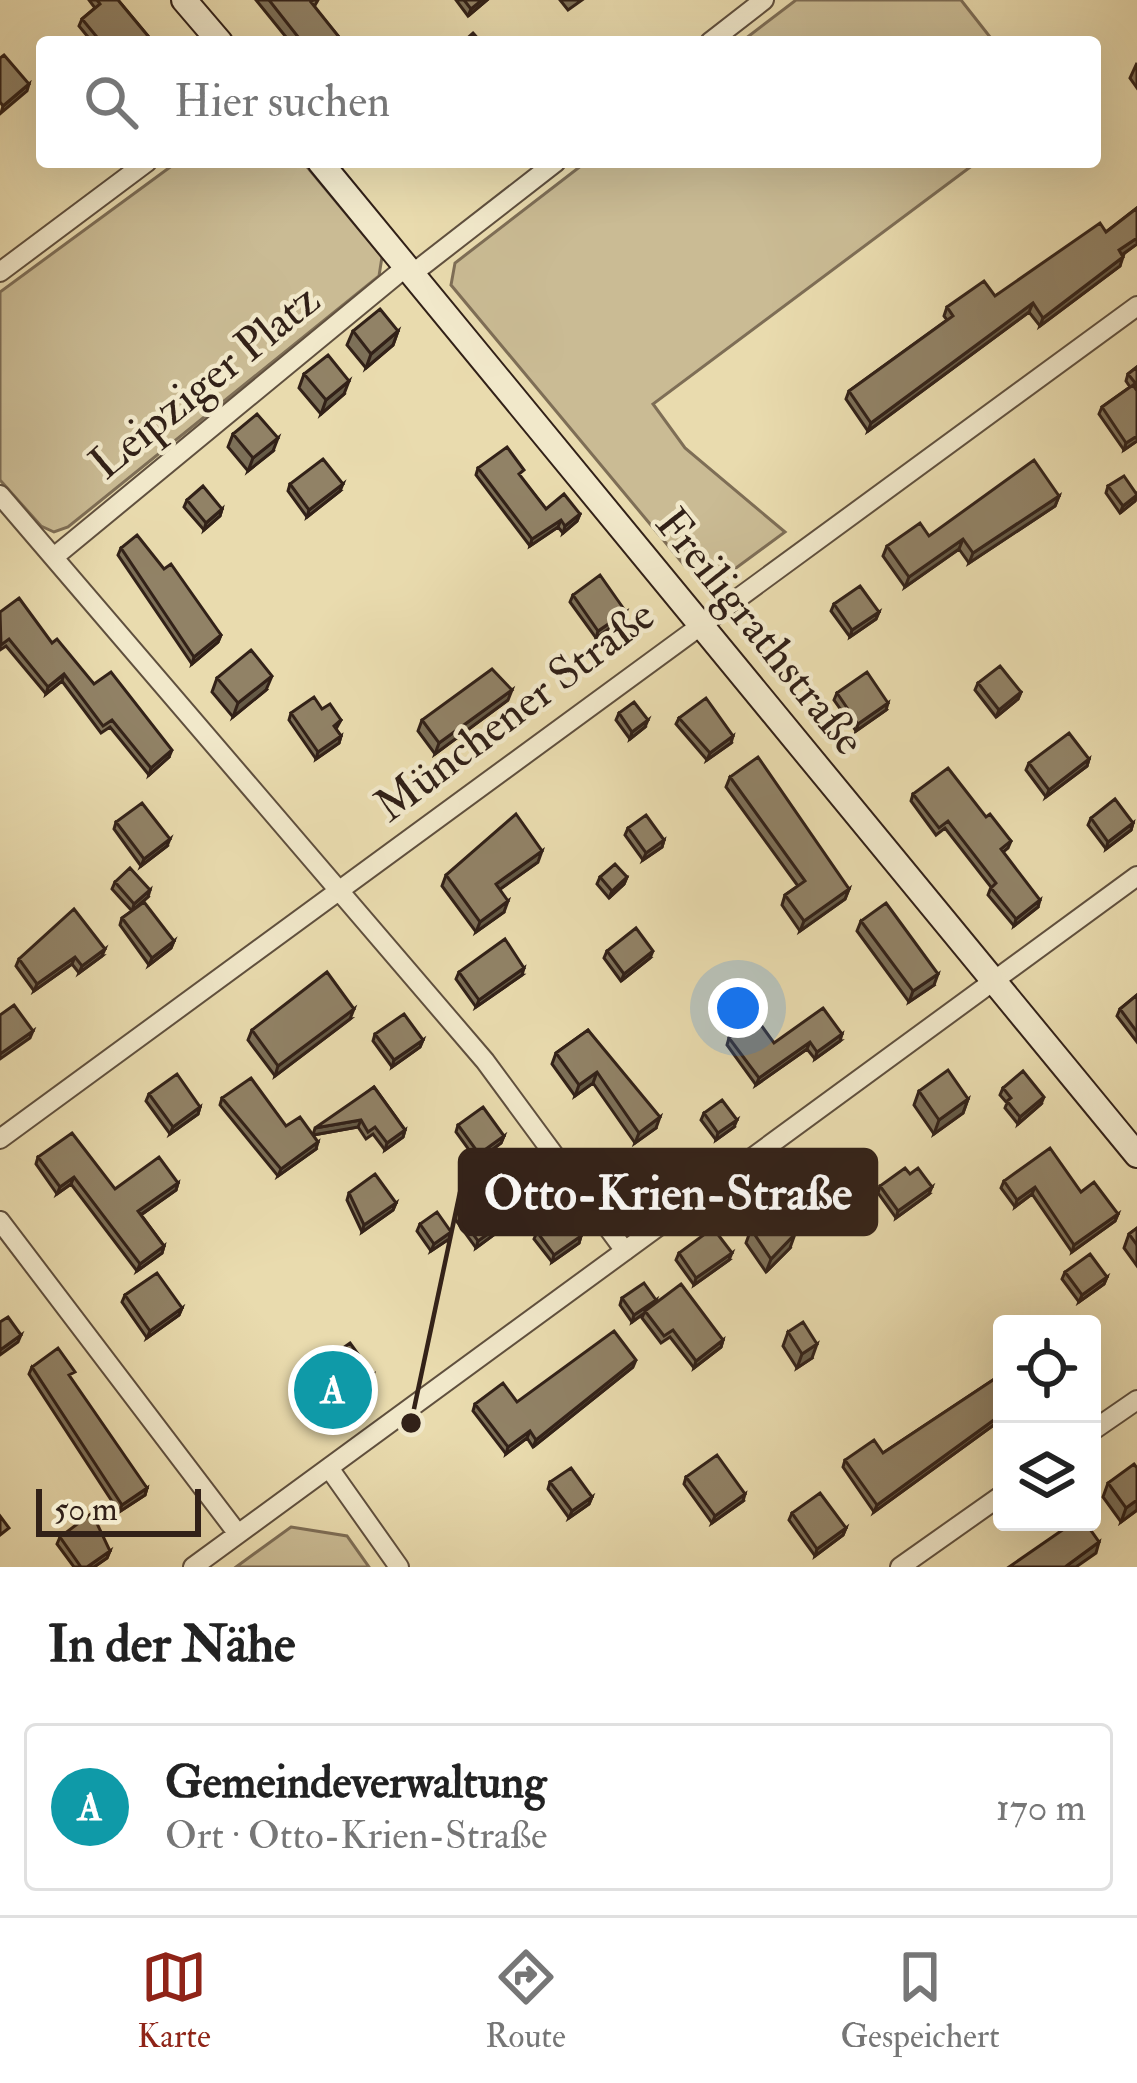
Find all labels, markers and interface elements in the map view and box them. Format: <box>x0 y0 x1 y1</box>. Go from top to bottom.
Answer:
search box <box>36 36 1101 168</box>
icon: search <box>78 69 144 135</box>
text: Hier suchen <box>174 74 390 130</box>
street label: Leipziger Platz <box>79 272 331 492</box>
street label: Freiligrathstraße <box>643 497 877 767</box>
street label: Münchener Straße <box>364 588 666 834</box>
your location <box>708 978 768 1038</box>
callout: Otto-Krien-Straße <box>460 1150 876 1234</box>
text: Otto-Krien-Straße <box>484 1164 852 1224</box>
map controls <box>993 1315 1101 1531</box>
button: locate <box>993 1315 1101 1423</box>
pin: A <box>294 1345 372 1435</box>
button: layers <box>993 1423 1101 1531</box>
scale bar <box>36 1483 201 1536</box>
text: 50 m <box>54 1489 118 1530</box>
text: In der Nähe <box>48 1613 295 1677</box>
text: Gemeindeverwaltung <box>165 1755 546 1811</box>
text: A <box>78 1783 102 1832</box>
text: 170 m <box>996 1783 1086 1832</box>
text: Ort · Otto-Krien-Straße <box>165 1811 547 1860</box>
tab: Karte <box>137 1944 211 2057</box>
tab: Route <box>485 1944 566 2057</box>
tab: Gespeichert <box>840 1944 1000 2057</box>

